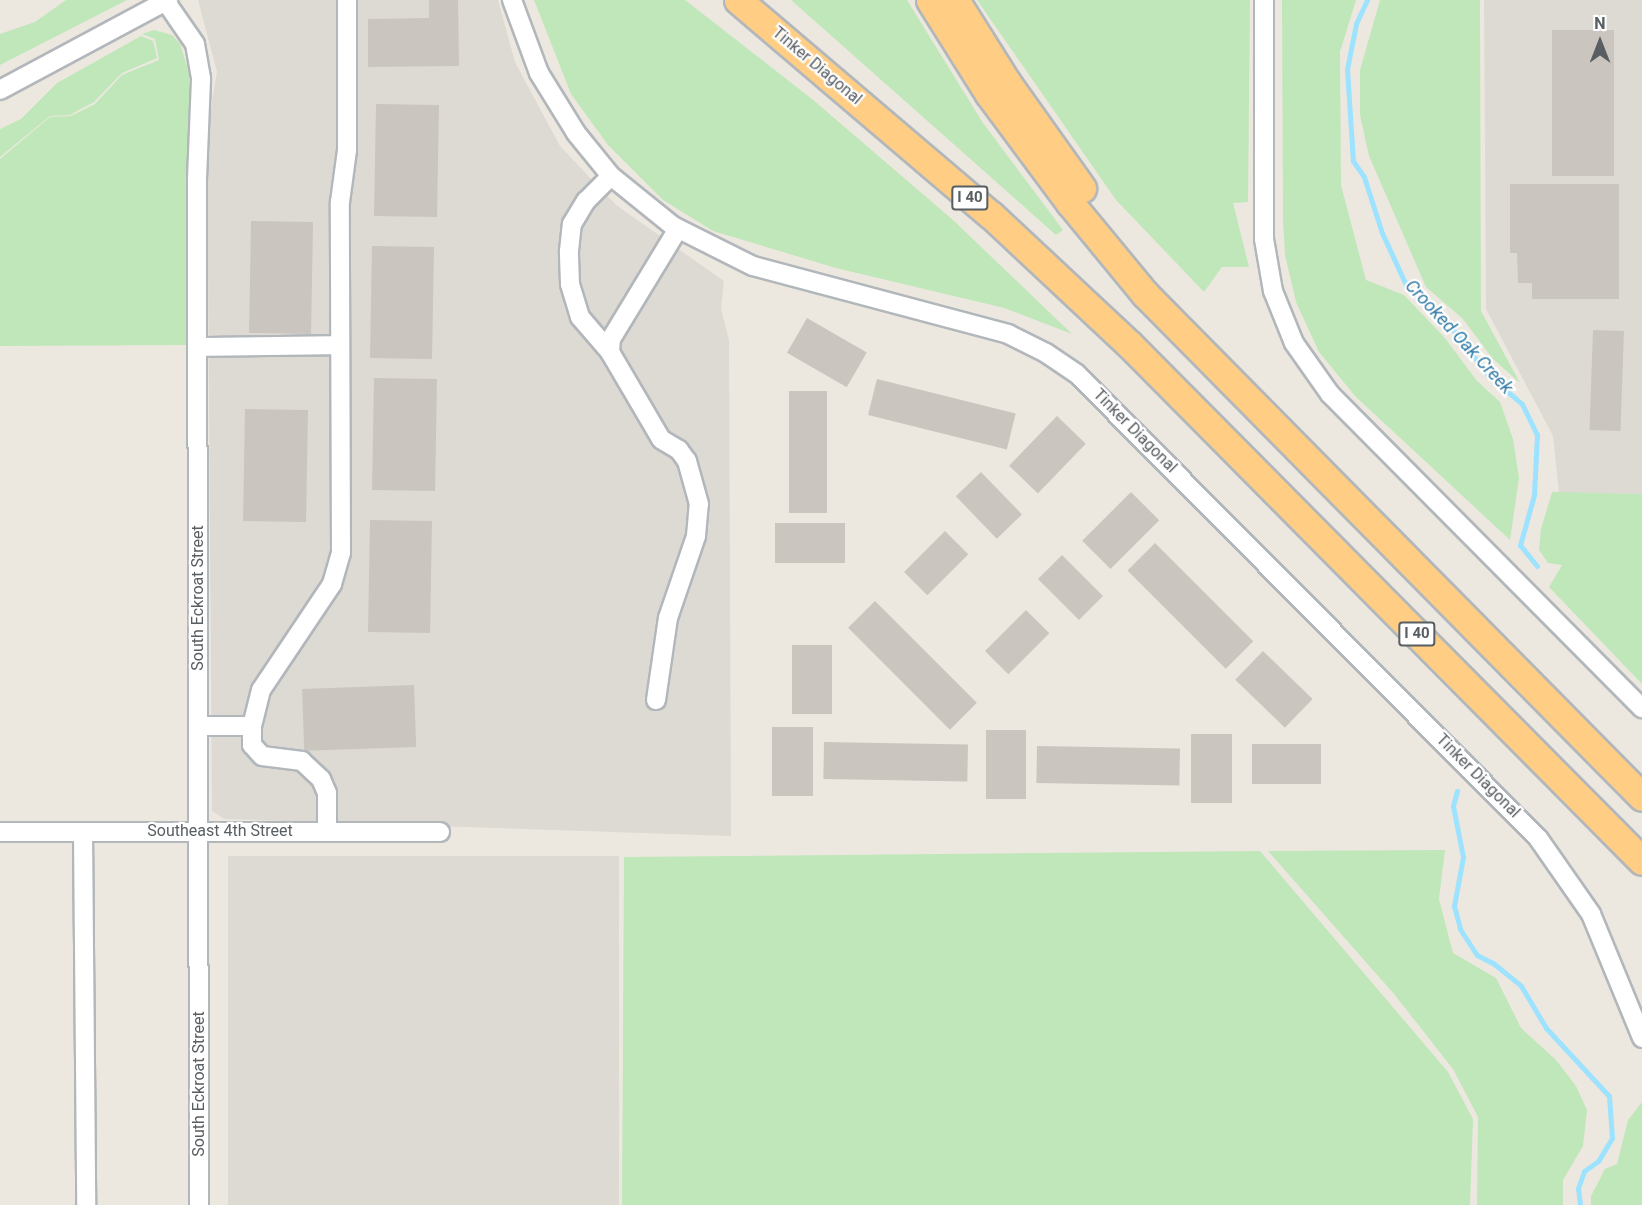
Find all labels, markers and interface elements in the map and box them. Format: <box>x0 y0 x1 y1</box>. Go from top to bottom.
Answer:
north arrow <box>1570 12 1630 72</box>
text: N <box>1594 14 1606 33</box>
street label: Tinker Diagonal <box>768 23 866 109</box>
road number: I 40 <box>950 186 990 210</box>
water label: Crooked Oak Creek <box>1400 275 1518 399</box>
street label: Tinker Diagonal <box>1089 385 1181 477</box>
street label: South Eckroat Street <box>188 525 208 671</box>
road number: I 40 <box>1398 622 1436 646</box>
street label: Tinker Diagonal <box>1432 730 1524 822</box>
street label: Southeast 4th Street <box>147 821 293 841</box>
street label: South Eckroat Street <box>189 1011 209 1157</box>

